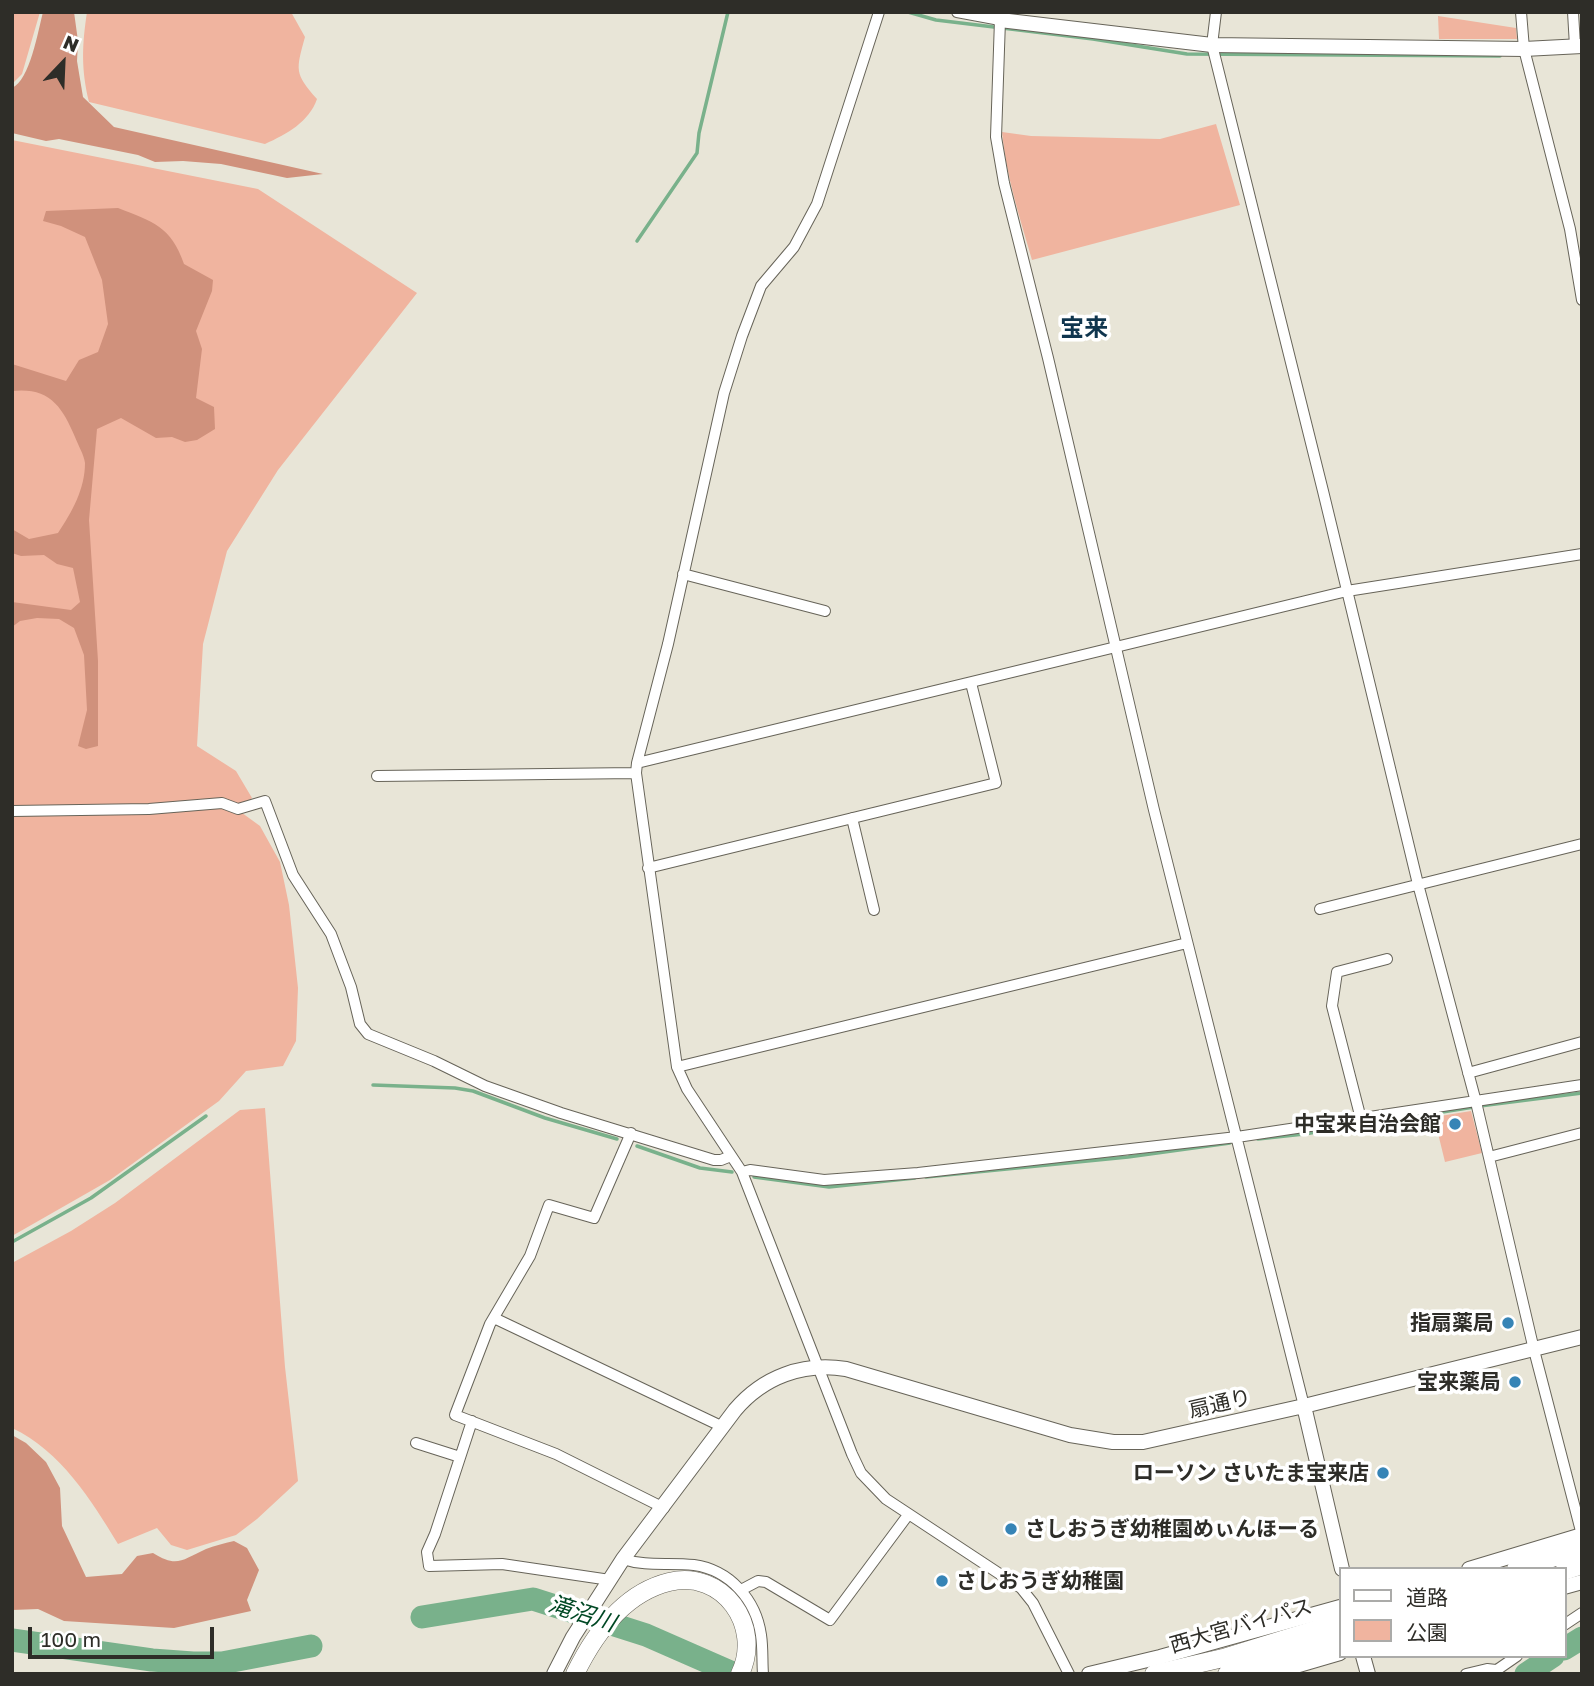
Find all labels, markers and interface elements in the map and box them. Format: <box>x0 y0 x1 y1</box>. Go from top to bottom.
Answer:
north arrow <box>28 28 98 98</box>
text: N <box>60 30 83 57</box>
district label: 宝来 <box>1060 314 1108 342</box>
place label: 中宝来自治会館 <box>1294 1111 1441 1137</box>
marker: 中宝来自治会館 <box>1447 1116 1463 1132</box>
place label: 指扇薬局 <box>1410 1310 1494 1336</box>
marker: 指扇薬局 <box>1500 1315 1516 1331</box>
place label: 宝来薬局 <box>1417 1369 1501 1395</box>
marker: 宝来薬局 <box>1507 1374 1523 1390</box>
street label: 扇通り <box>1186 1385 1254 1423</box>
place label: ローソン さいたま宝来店 <box>1133 1460 1369 1486</box>
marker: ローソン さいたま宝来店 <box>1375 1465 1391 1481</box>
place label: さしおうぎ幼稚園めぃんほーる <box>1025 1516 1319 1542</box>
marker: さしおうぎ幼稚園めぃんほーる <box>1003 1521 1019 1537</box>
legend <box>1338 1567 1566 1658</box>
place label: さしおうぎ幼稚園 <box>956 1568 1124 1594</box>
marker: さしおうぎ幼稚園 <box>934 1573 950 1589</box>
text: 道路 <box>1406 1584 1448 1610</box>
water label: 滝沼川 <box>545 1590 619 1638</box>
street label: 西大宮バイパス <box>1167 1594 1315 1658</box>
scale bar <box>32 1612 217 1656</box>
text: 公園 <box>1406 1619 1448 1645</box>
text: 100 m <box>41 1626 101 1652</box>

